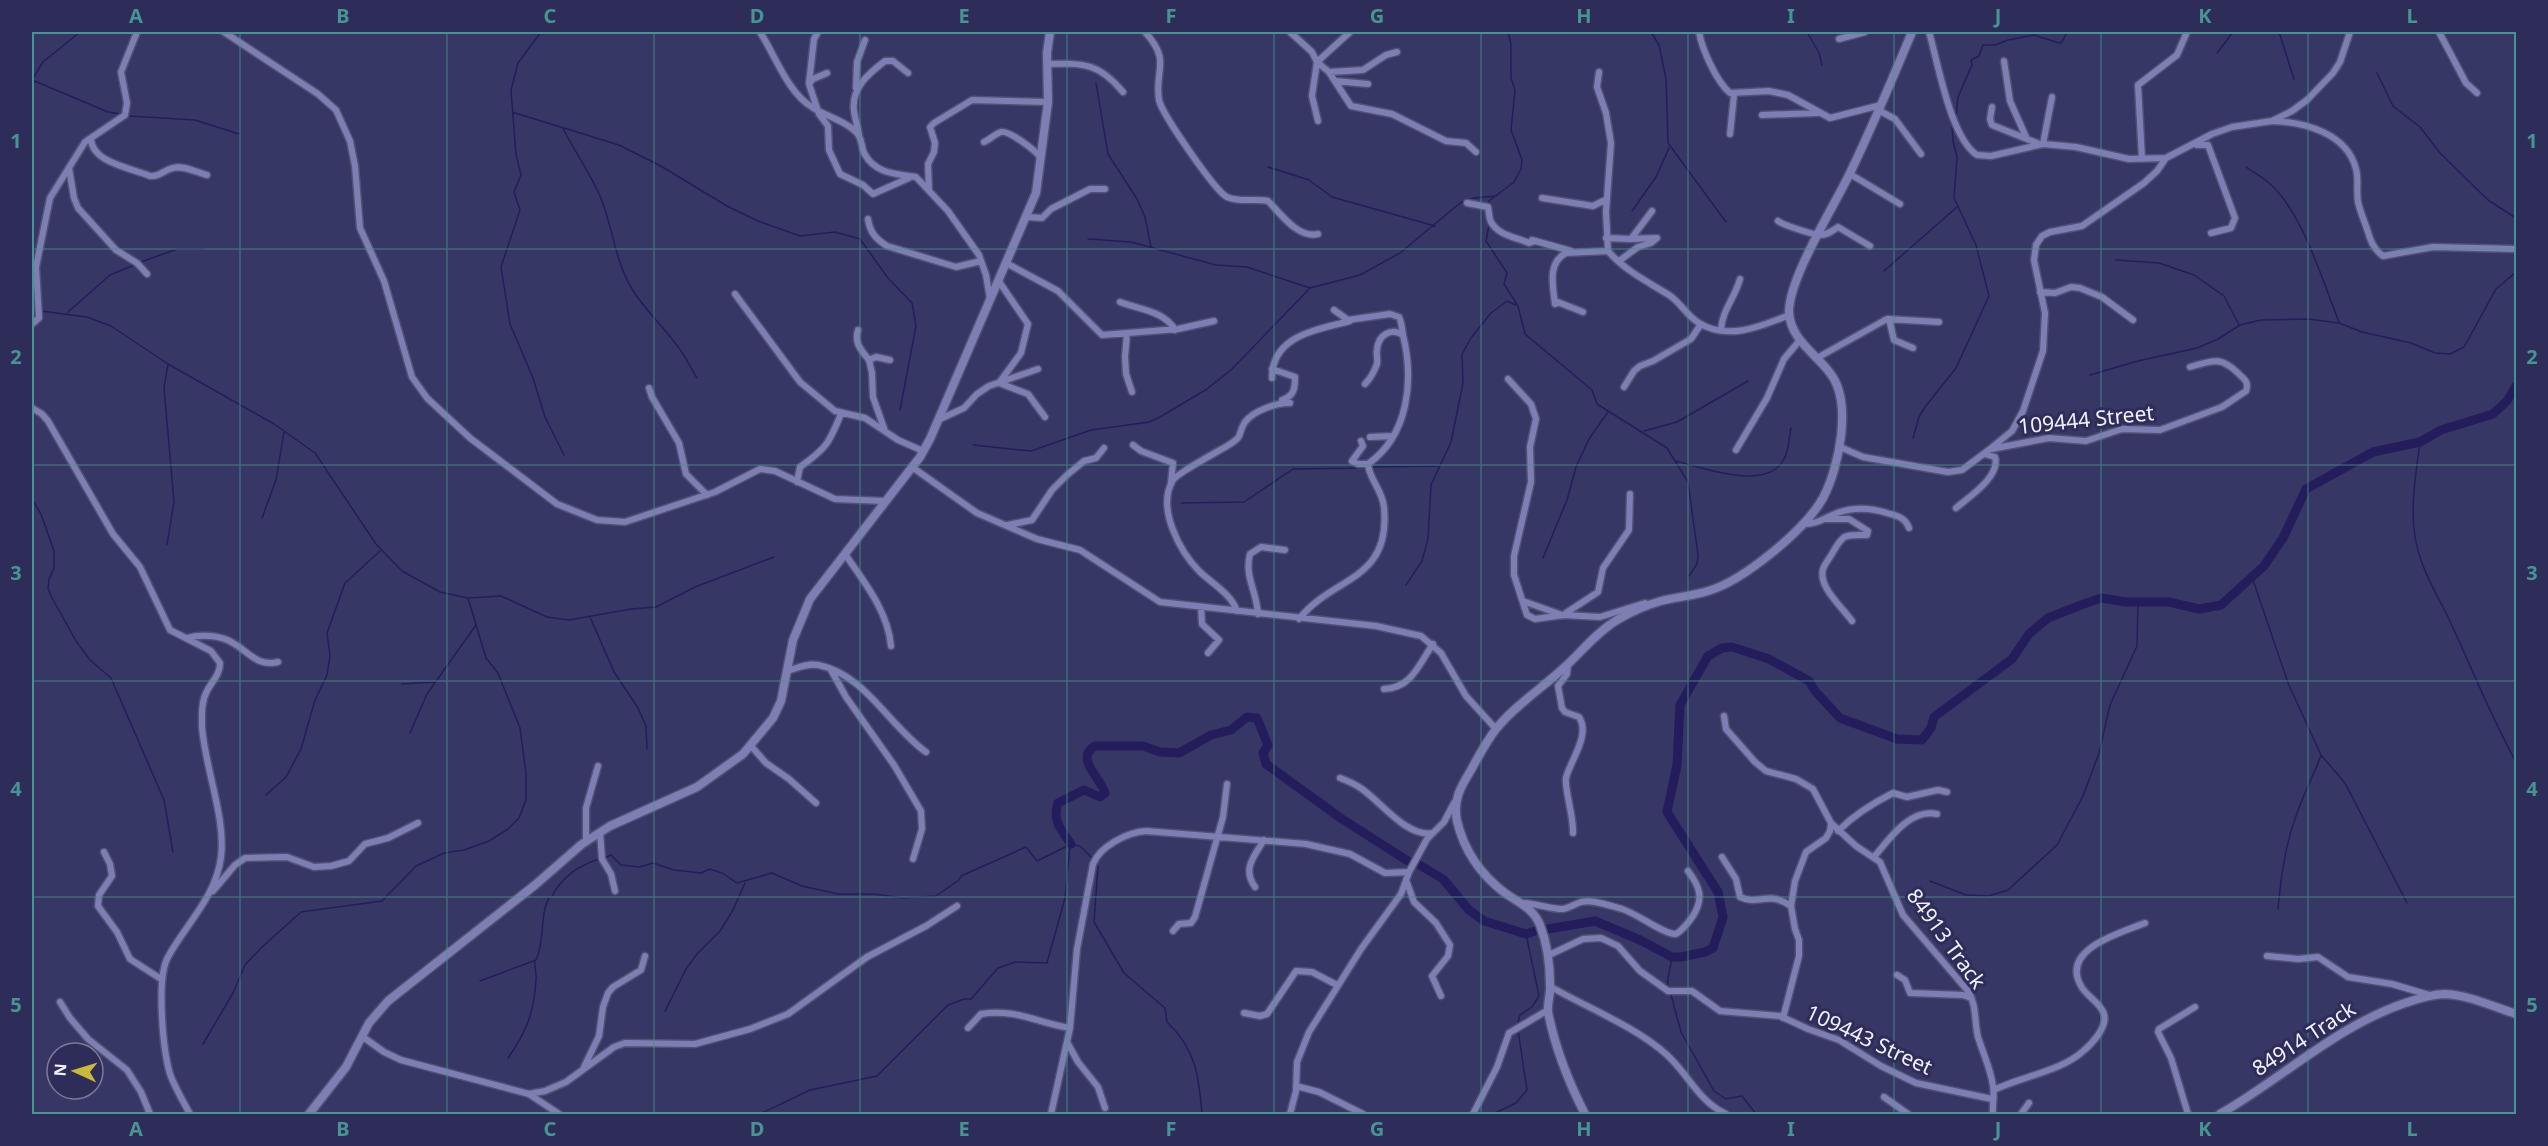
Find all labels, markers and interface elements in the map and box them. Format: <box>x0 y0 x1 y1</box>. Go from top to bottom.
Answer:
text: A <box>129 2 143 29</box>
text: B <box>336 2 350 29</box>
text: C <box>544 2 557 29</box>
text: D <box>750 2 764 29</box>
text: E <box>958 2 970 29</box>
text: F <box>1166 2 1176 29</box>
text: G <box>1370 2 1384 29</box>
text: H <box>1576 2 1592 29</box>
text: I <box>1787 2 1795 29</box>
text: J <box>1993 2 2001 29</box>
text: K <box>2198 2 2212 29</box>
text: L <box>2406 2 2418 29</box>
text: 1 <box>10 127 22 154</box>
text: 1 <box>2526 127 2538 154</box>
text: 2 <box>10 343 22 370</box>
text: 2 <box>2526 343 2538 370</box>
street label: 109444 Street <box>2017 398 2155 440</box>
text: 3 <box>10 559 22 586</box>
text: 3 <box>2526 559 2538 586</box>
text: 4 <box>10 775 22 802</box>
text: 4 <box>2526 775 2538 802</box>
street label: 84913 Track <box>1901 883 1993 995</box>
text: 5 <box>10 991 22 1018</box>
text: 5 <box>2526 991 2538 1018</box>
street label: 84914 Track <box>2247 994 2361 1082</box>
street label: 109443 Street <box>1802 998 1937 1081</box>
north arrow <box>45 1041 105 1101</box>
text: N <box>49 1063 71 1077</box>
text: A <box>129 1115 143 1142</box>
text: B <box>336 1115 350 1142</box>
text: C <box>544 1115 557 1142</box>
text: D <box>750 1115 764 1142</box>
text: E <box>958 1115 970 1142</box>
text: F <box>1166 1115 1176 1142</box>
text: G <box>1370 1115 1384 1142</box>
text: H <box>1576 1115 1592 1142</box>
text: I <box>1787 1115 1795 1142</box>
text: J <box>1993 1115 2001 1142</box>
text: K <box>2198 1115 2212 1142</box>
text: L <box>2406 1115 2418 1142</box>

